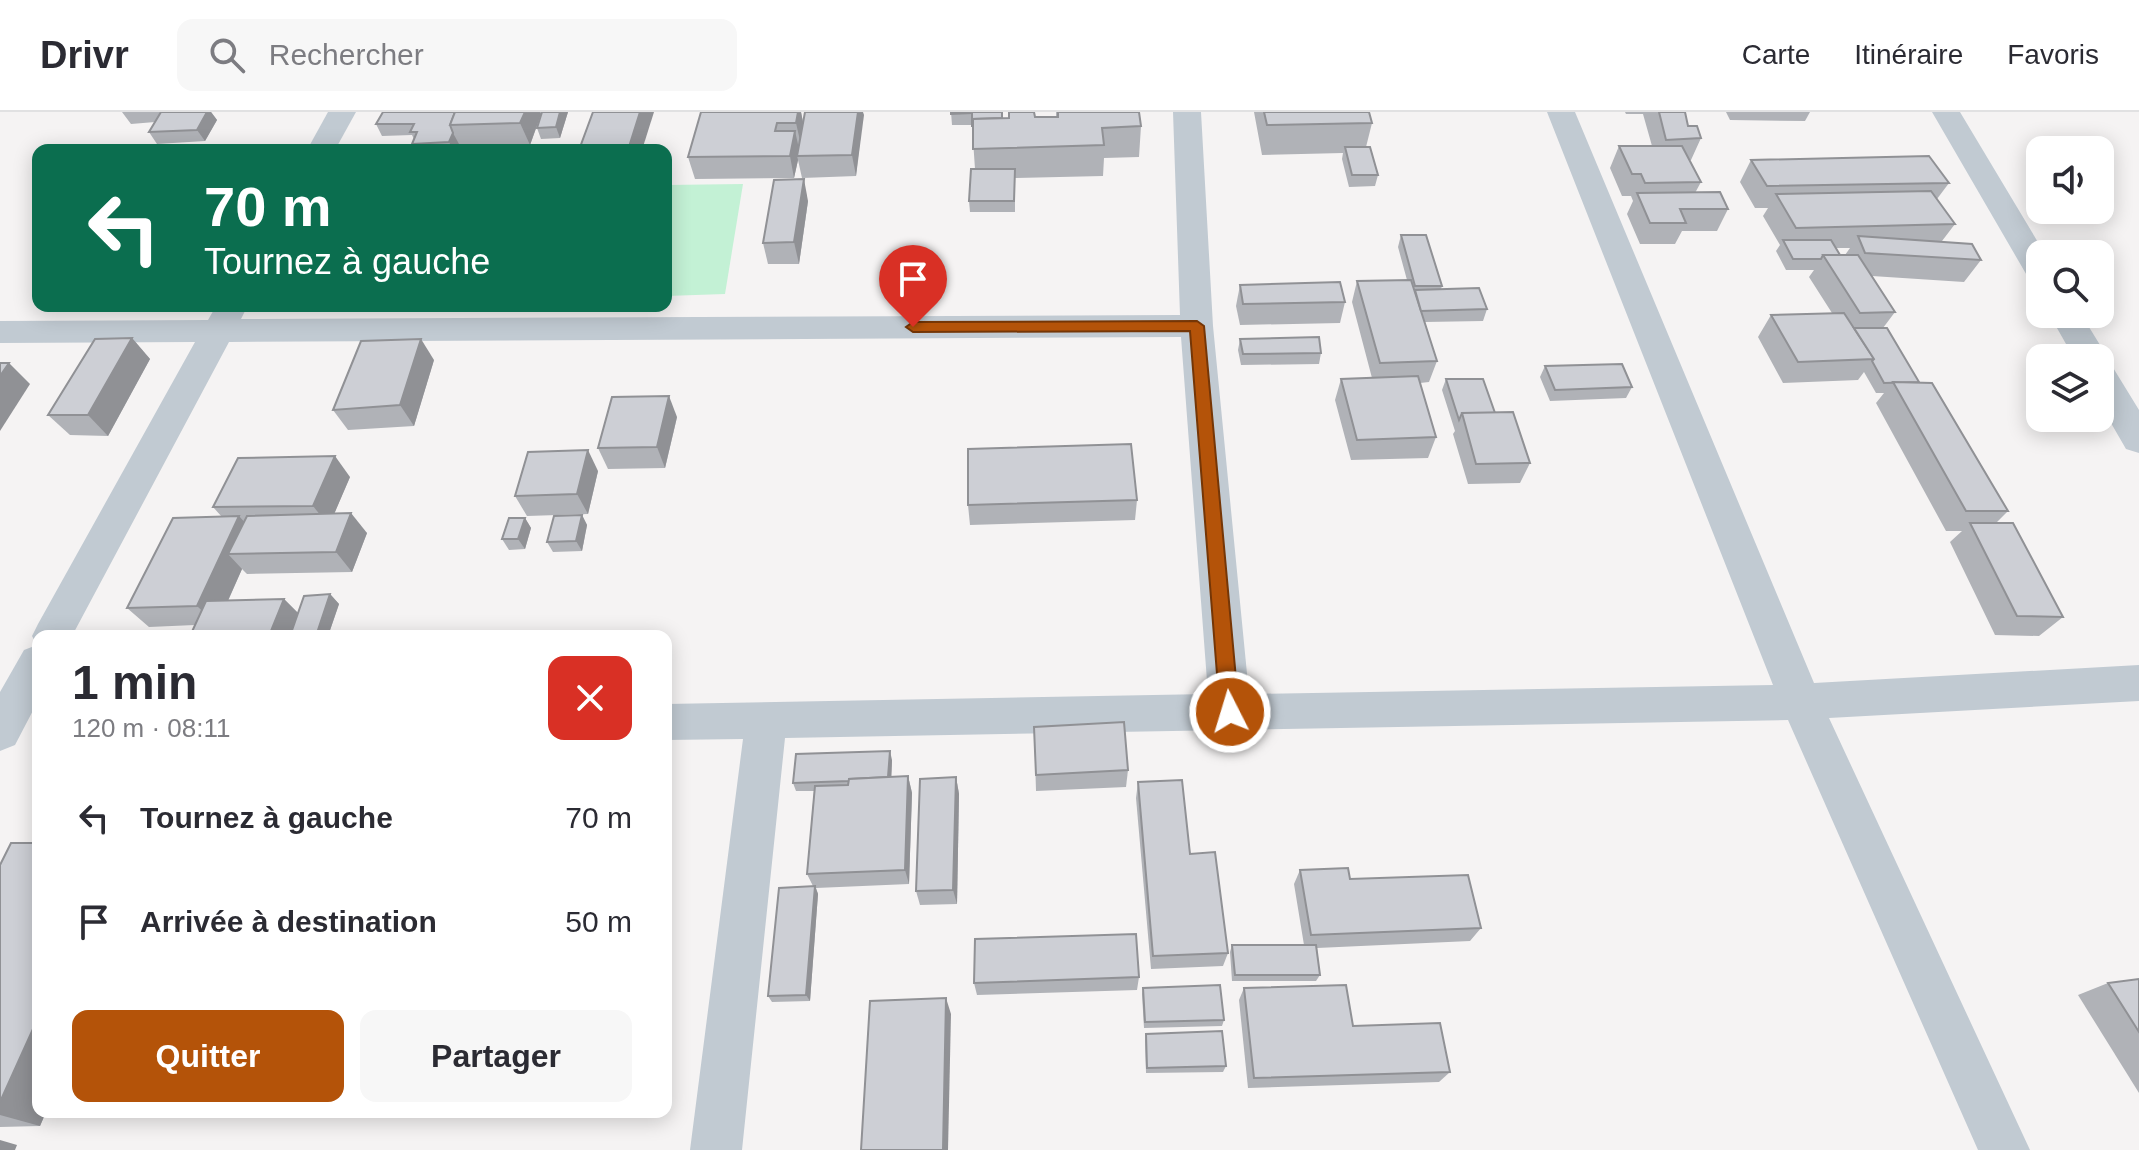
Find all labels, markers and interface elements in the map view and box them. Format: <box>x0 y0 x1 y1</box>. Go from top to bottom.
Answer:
search box <box>177 19 737 91</box>
icon: search <box>205 33 249 77</box>
text: Drivr <box>40 34 129 76</box>
text: Rechercher <box>269 38 424 71</box>
text: Carte <box>1742 39 1810 70</box>
text: Itinéraire <box>1854 39 1963 70</box>
text: Favoris <box>2007 39 2099 70</box>
map controls <box>2026 136 2114 432</box>
button: sound <box>2026 136 2114 224</box>
text: 70 m <box>204 175 332 238</box>
icon: left <box>72 176 176 280</box>
button: search <box>2026 240 2114 328</box>
text: Tournez à gauche <box>204 241 490 282</box>
pin <box>879 245 947 327</box>
icon: arrive <box>891 257 935 301</box>
button: layers <box>2026 344 2114 432</box>
text: 1 min <box>72 656 197 709</box>
button: close <box>548 656 632 740</box>
position arrow <box>1188 670 1272 754</box>
text: 120 m · 08:11 <box>72 713 231 743</box>
icon: left <box>72 796 116 840</box>
text: Tournez à gauche <box>140 801 393 834</box>
text: 70 m <box>565 801 632 834</box>
icon: arrive <box>72 900 116 944</box>
text: Arrivée à destination <box>140 905 437 938</box>
text: 50 m <box>565 905 632 938</box>
button: Quitter <box>72 1010 344 1102</box>
button: Partager <box>360 1010 632 1102</box>

